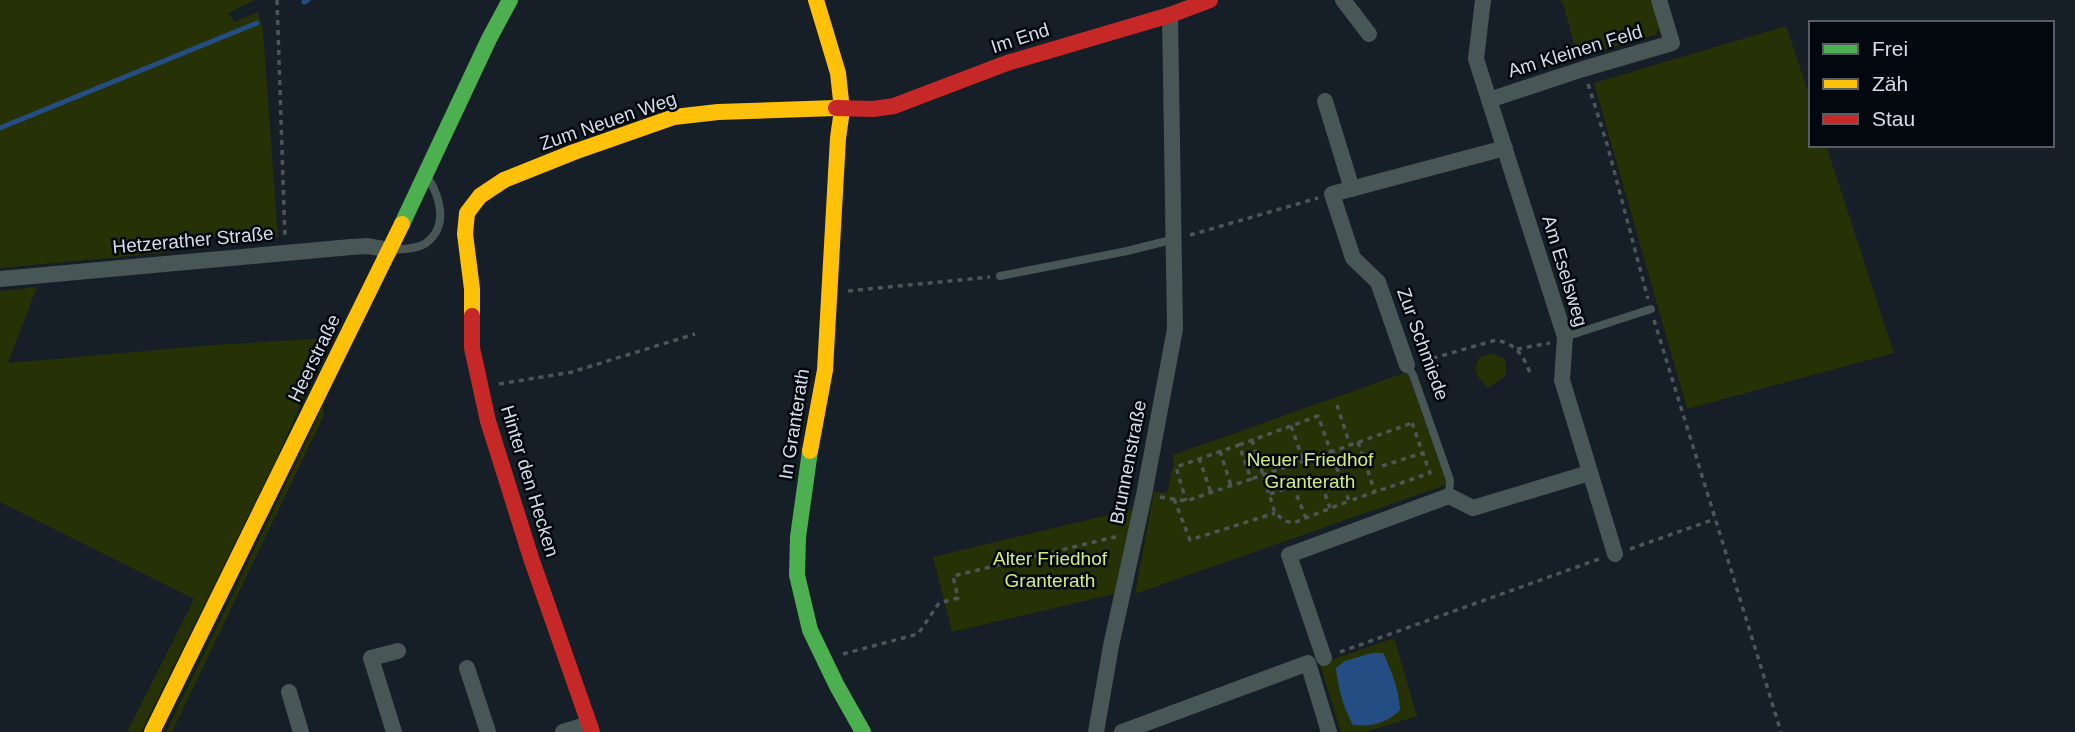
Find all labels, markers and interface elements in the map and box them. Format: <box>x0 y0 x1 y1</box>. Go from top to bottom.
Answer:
street label: Im End <box>988 19 1052 57</box>
street label: Am Kleinen Feld <box>1505 21 1645 81</box>
legend <box>1809 21 2054 147</box>
text: Frei <box>1872 37 1908 60</box>
text: Zäh <box>1872 72 1908 95</box>
street label: Zum Neuen Weg <box>537 88 679 154</box>
text: Stau <box>1872 107 1915 130</box>
street label: Am Eselsweg <box>1538 213 1592 329</box>
street label: Hetzerather Straße <box>112 222 274 258</box>
street label: Zur Schmiede <box>1393 285 1453 403</box>
street label: Heerstraße <box>284 311 344 405</box>
street label: In Granterath <box>775 367 813 481</box>
street label: Brunnenstraße <box>1106 398 1150 526</box>
street label: Hinter den Hecken <box>497 403 563 559</box>
park label: Neuer Friedhof Granterath <box>1247 449 1374 492</box>
park label: Alter Friedhof Granterath <box>993 548 1108 591</box>

